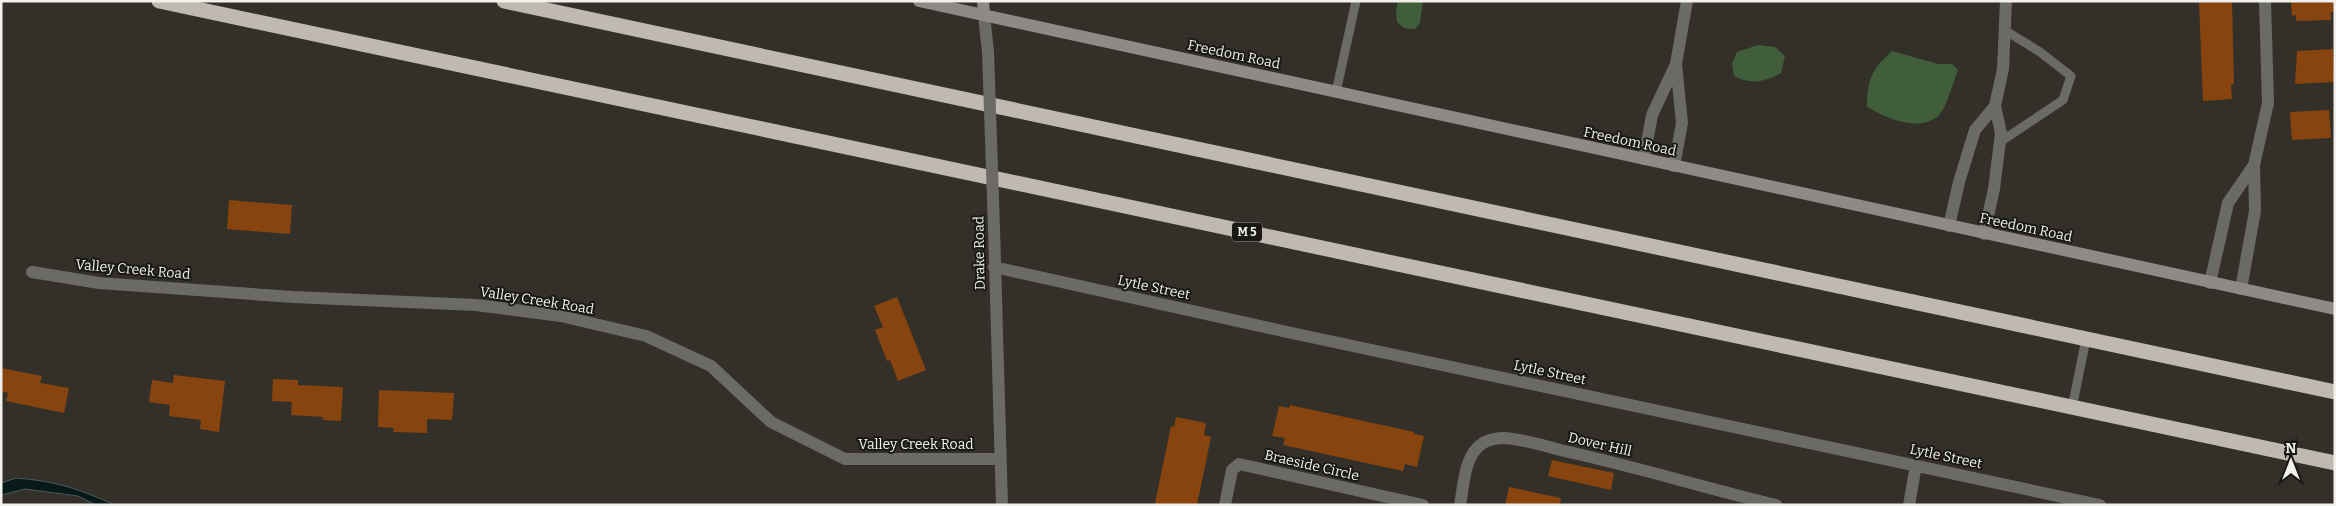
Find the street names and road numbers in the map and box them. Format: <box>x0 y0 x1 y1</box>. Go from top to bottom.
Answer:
street label: Freedom Road <box>1186 36 1282 73</box>
street label: Freedom Road <box>1582 123 1678 160</box>
street label: Freedom Road <box>1978 209 2074 246</box>
street label: Drake Road <box>970 216 989 290</box>
road number: M 5 <box>1232 222 1262 242</box>
street label: Valley Creek Road <box>75 256 191 283</box>
street label: Lytle Street <box>1116 272 1192 303</box>
street label: Valley Creek Road <box>479 283 595 318</box>
street label: Lytle Street <box>1512 357 1588 388</box>
street label: Dover Hill <box>1566 429 1633 460</box>
street label: Valley Creek Road <box>858 436 974 453</box>
street label: Lytle Street <box>1908 441 1984 472</box>
street label: Braeside Circle <box>1263 446 1361 485</box>

